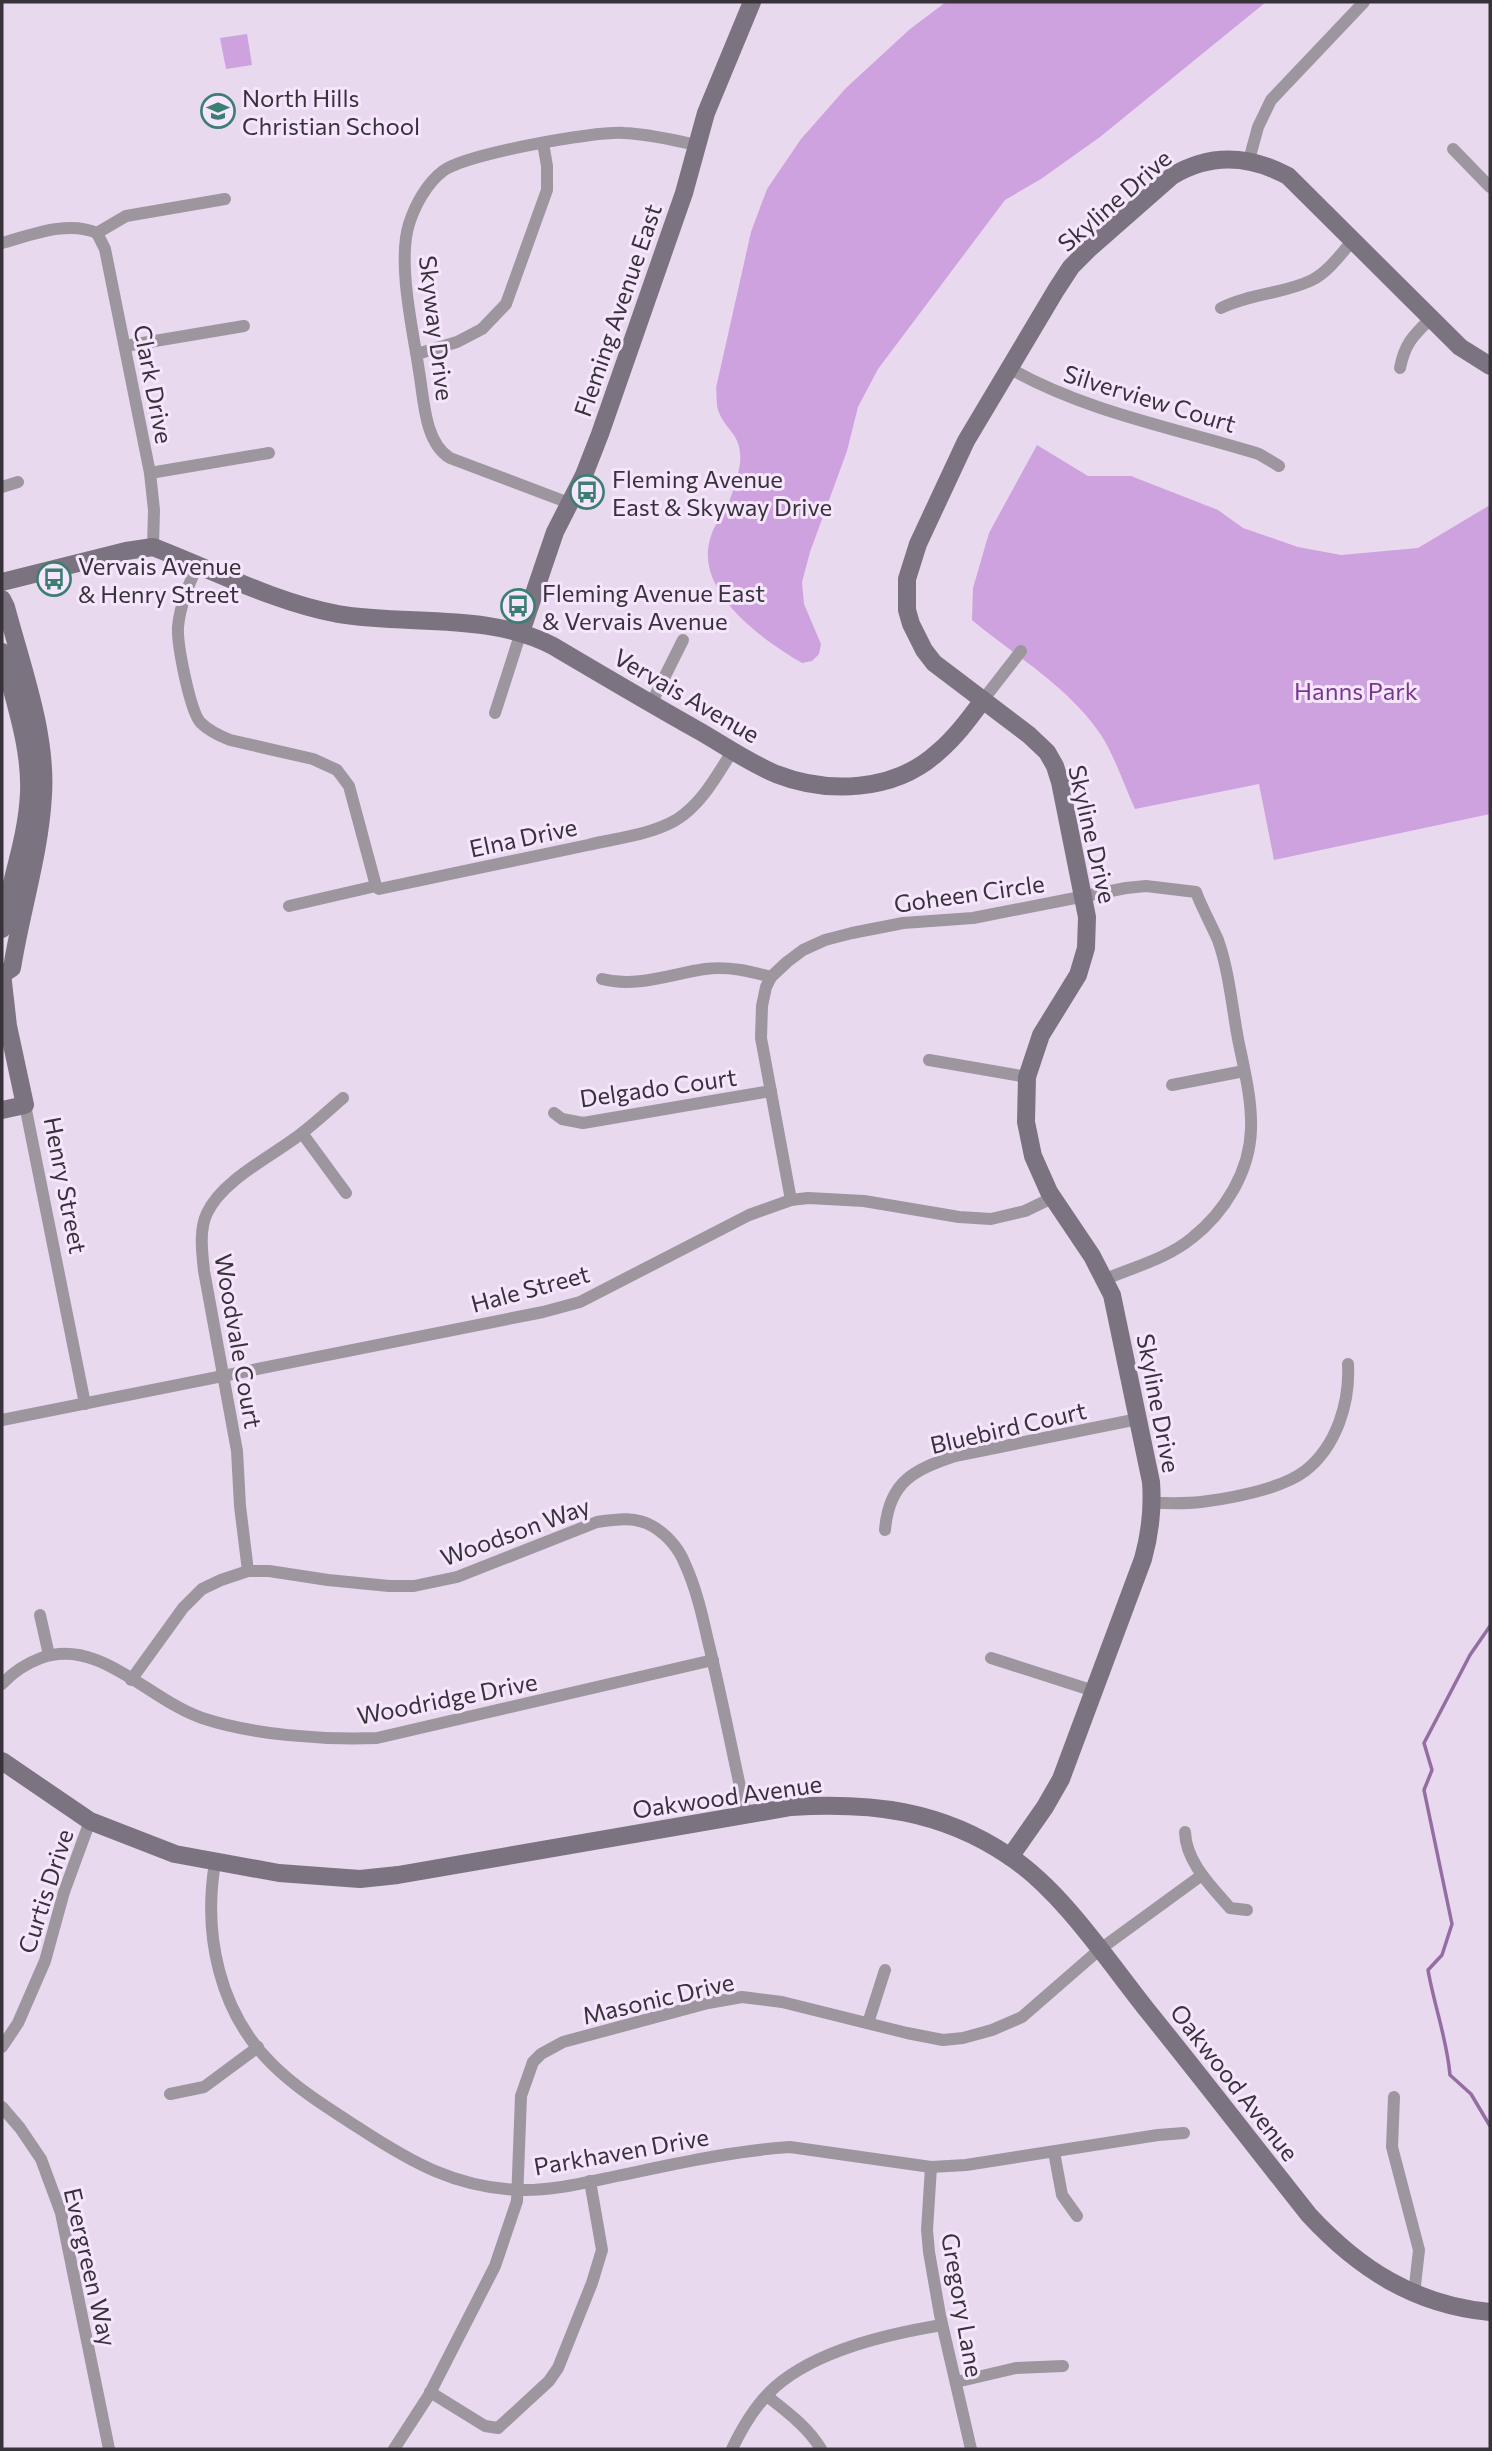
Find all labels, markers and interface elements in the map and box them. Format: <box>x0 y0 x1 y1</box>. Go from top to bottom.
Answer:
place label: North Hills Christian School <box>242 83 420 140</box>
school or university icon: North Hills Christian School <box>199 92 237 130</box>
street label: Skyline Drive <box>1051 143 1177 257</box>
street label: Fleming Avenue East <box>567 200 667 420</box>
street label: Skyway Drive <box>414 254 460 402</box>
street label: Clark Drive <box>128 322 180 446</box>
street label: Silverview Court <box>1060 358 1240 438</box>
place label: Fleming Avenue East & Skyway Drive <box>612 464 832 521</box>
bus stop icon: Fleming Avenue East & Skyway Drive <box>568 473 606 511</box>
place label: Vervais Avenue & Henry Street <box>78 551 241 608</box>
bus stop icon: Vervais Avenue & Henry Street <box>35 560 73 598</box>
place label: Fleming Avenue East & Vervais Avenue <box>542 578 765 635</box>
bus stop icon: Fleming Avenue East & Vervais Avenue <box>499 587 537 625</box>
street label: Vervais Avenue <box>609 642 765 748</box>
park label: Hanns Park <box>1294 676 1418 705</box>
street label: Skyline Drive <box>1063 762 1123 906</box>
street label: Elna Drive <box>467 811 579 863</box>
street label: Goheen Circle <box>892 868 1046 918</box>
street label: Delgado Court <box>578 1062 739 1112</box>
street label: Henry Street <box>39 1114 94 1256</box>
street label: Woodvale Court <box>209 1251 269 1431</box>
street label: Hale Street <box>467 1258 593 1318</box>
street label: Skyline Drive <box>1131 1331 1187 1475</box>
street label: Bluebird Court <box>927 1395 1089 1459</box>
street label: Woodson Way <box>436 1491 594 1571</box>
street label: Woodridge Drive <box>354 1666 540 1730</box>
street label: Oakwood Avenue <box>630 1768 824 1824</box>
street label: Curtis Drive <box>11 1825 79 1957</box>
street label: Masonic Drive <box>579 1966 737 2030</box>
street label: Oakwood Avenue <box>1165 1998 1305 2166</box>
street label: Parkhaven Drive <box>531 2121 711 2181</box>
street label: Evergreen Way <box>59 2185 123 2349</box>
street label: Gregory Lane <box>936 2231 990 2379</box>

